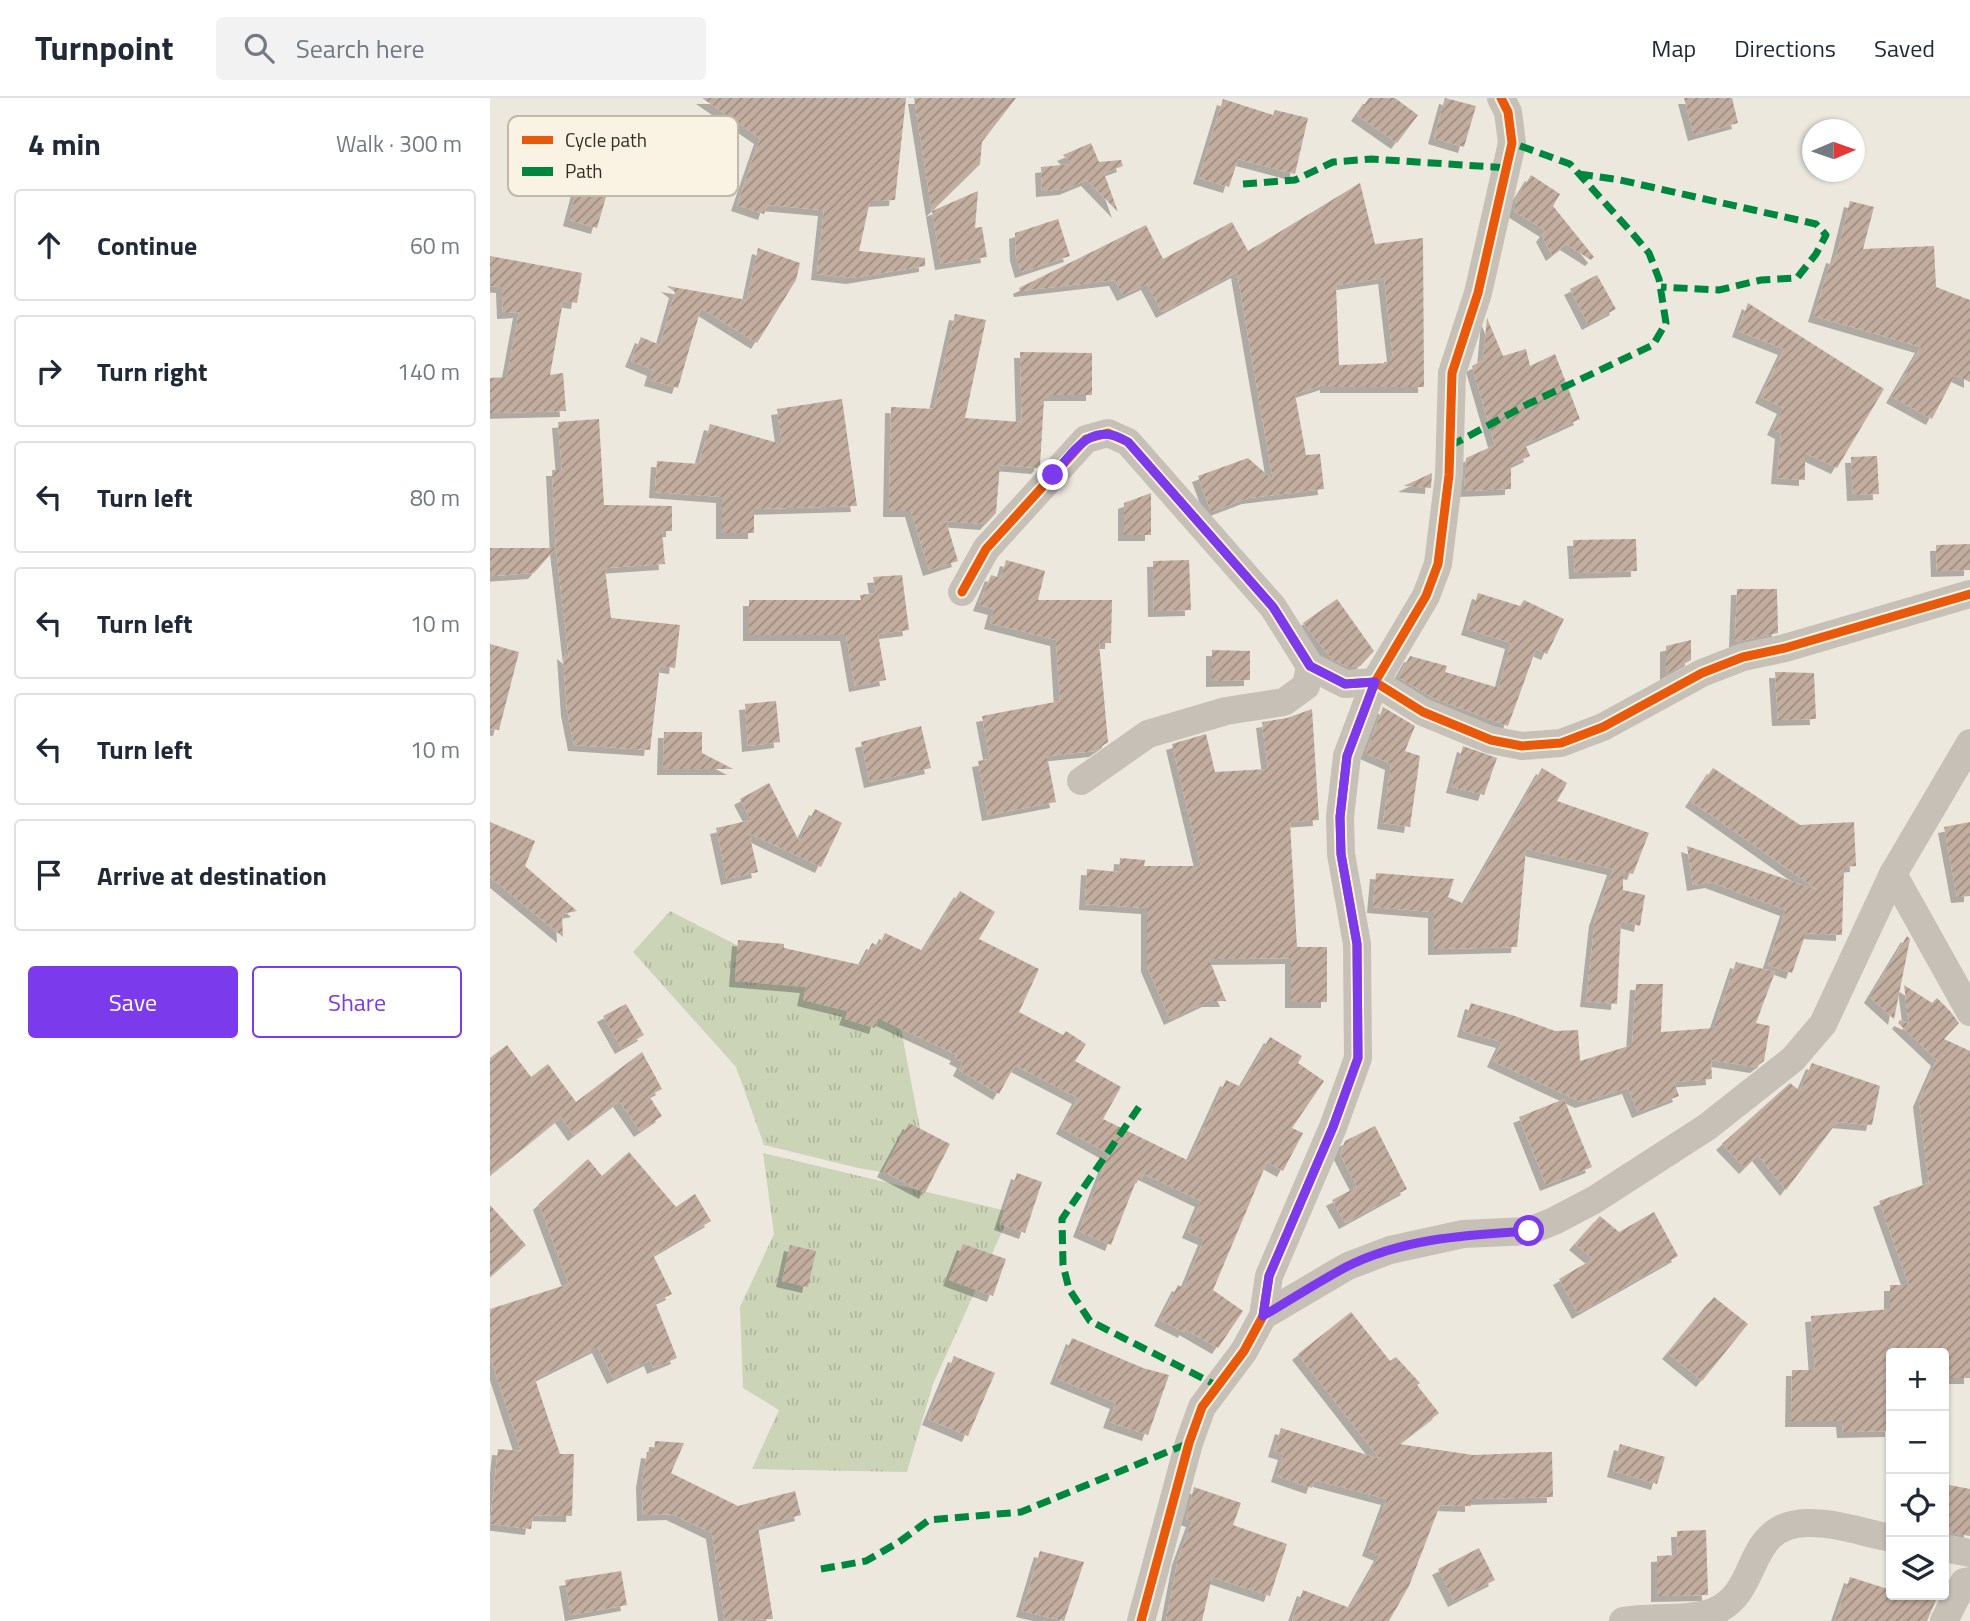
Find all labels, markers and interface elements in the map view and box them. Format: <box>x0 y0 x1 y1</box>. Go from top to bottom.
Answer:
search box <box>216 17 706 80</box>
text: Turnpoint <box>35 23 174 73</box>
icon: search <box>240 29 278 67</box>
text: Search here <box>296 29 425 68</box>
text: Map <box>1651 30 1696 66</box>
text: Directions <box>1734 30 1836 66</box>
text: Saved <box>1874 30 1935 66</box>
legend <box>508 116 738 196</box>
north arrow <box>1802 119 1865 182</box>
text: 4 min <box>28 121 101 167</box>
text: Cycle path <box>565 125 647 154</box>
text: Walk · 300 m <box>336 126 462 161</box>
text: Path <box>565 156 603 185</box>
icon: ahead <box>30 226 68 264</box>
text: Continue <box>97 226 197 265</box>
text: 60 m <box>410 228 460 263</box>
icon: right <box>30 352 68 390</box>
text: Turn right <box>97 352 208 391</box>
text: 140 m <box>397 354 460 389</box>
route end <box>1037 459 1068 490</box>
icon: left <box>30 478 68 516</box>
text: Turn left <box>97 478 192 517</box>
text: 80 m <box>410 480 460 515</box>
icon: left <box>30 604 68 642</box>
text: Turn left <box>97 604 192 643</box>
text: 10 m <box>410 606 460 641</box>
icon: left <box>30 730 68 768</box>
text: Turn left <box>97 730 192 769</box>
text: 10 m <box>410 732 460 767</box>
icon: arrive <box>30 856 68 894</box>
text: Arrive at destination <box>97 856 327 895</box>
button: Save <box>28 966 238 1038</box>
button: Share <box>252 966 462 1038</box>
route start <box>1513 1215 1544 1246</box>
map controls <box>1886 1348 1949 1600</box>
button: + <box>1886 1348 1949 1411</box>
button: − <box>1886 1411 1949 1474</box>
button: locate <box>1886 1474 1949 1537</box>
button: layers <box>1886 1537 1949 1600</box>

